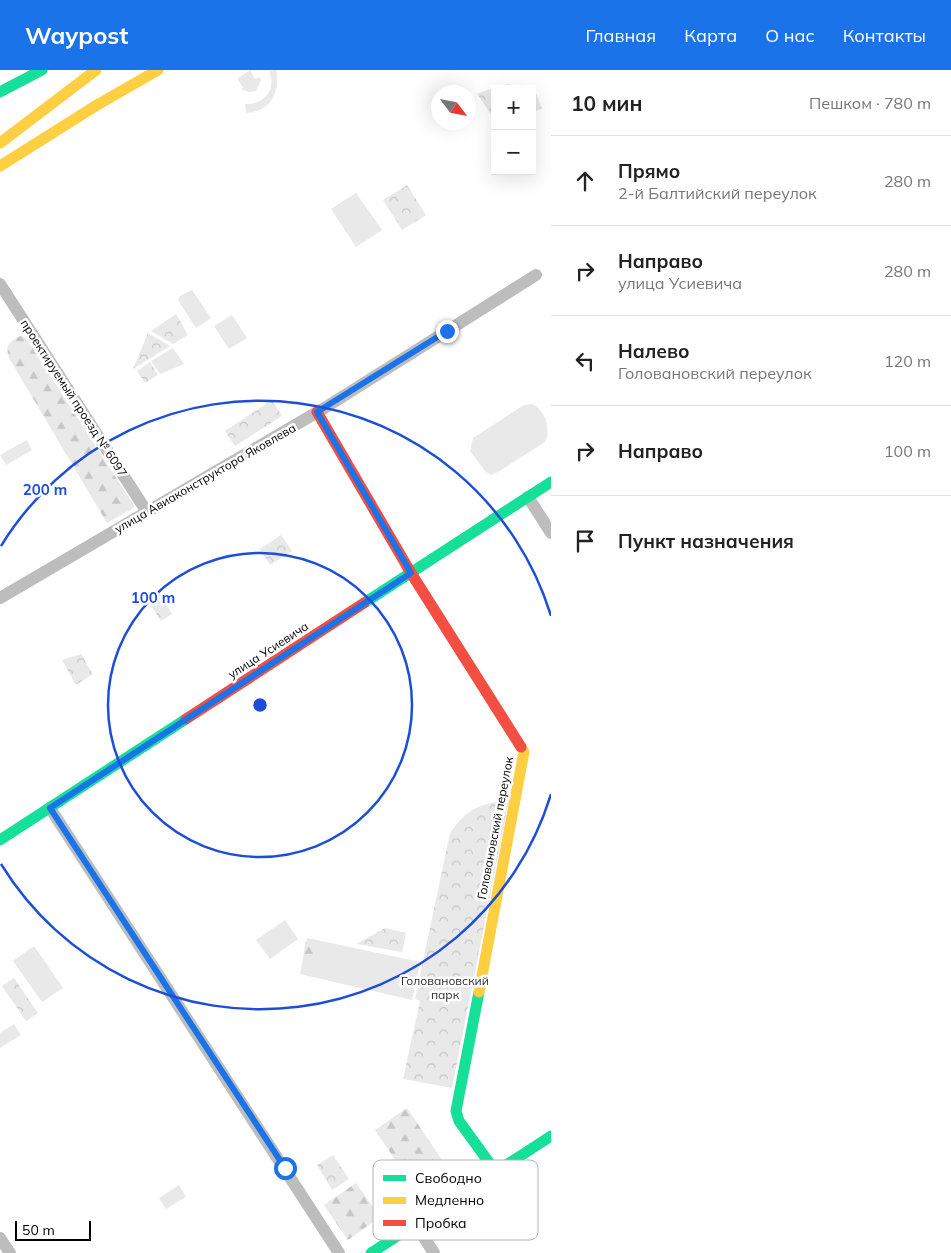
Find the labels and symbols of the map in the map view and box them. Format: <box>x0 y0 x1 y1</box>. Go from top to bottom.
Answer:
north arrow <box>431 85 476 130</box>
street label: проектируемый проезд № 6097 <box>17 317 131 479</box>
route end <box>436 320 459 343</box>
street label: улица Авиаконструктора Яковлева <box>112 420 298 536</box>
text: 200 m <box>23 480 67 499</box>
text: 100 m <box>131 588 175 607</box>
street label: улица Усиевича <box>225 618 311 682</box>
centre of rings <box>251 696 269 714</box>
street label: Головановский переулок <box>474 755 516 901</box>
park label: Головановский парк <box>401 973 489 1002</box>
route start <box>274 1157 297 1180</box>
legend <box>373 1160 538 1240</box>
text: Свободно <box>415 1169 482 1187</box>
text: Медленно <box>415 1191 484 1209</box>
text: Пробка <box>415 1214 467 1232</box>
scale bar <box>15 1218 91 1241</box>

